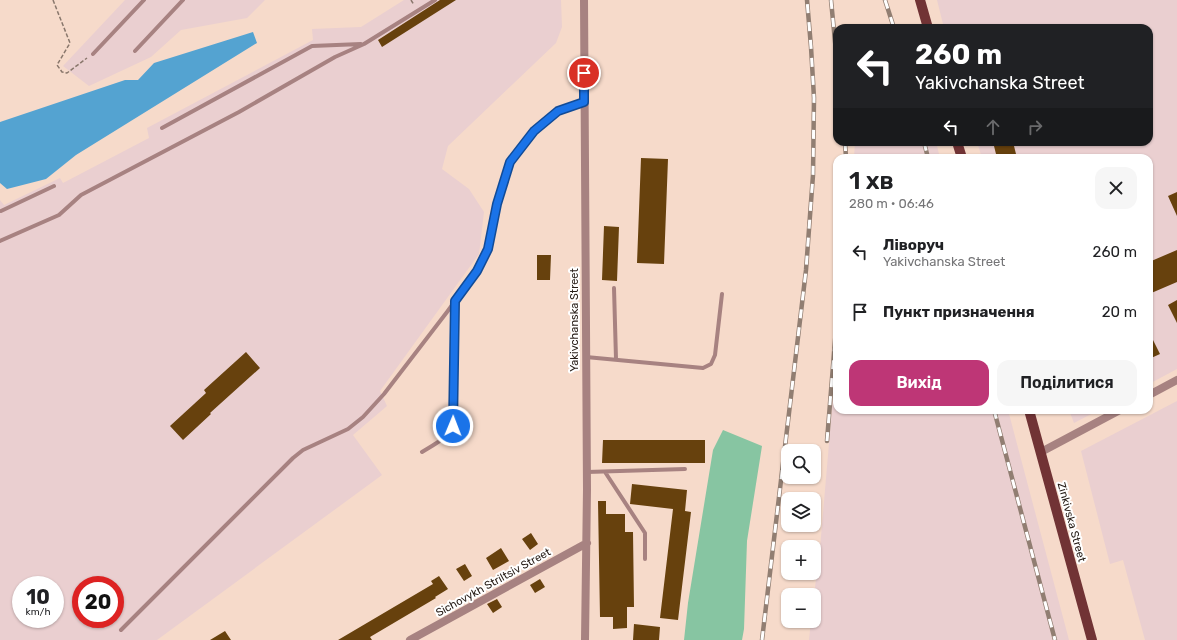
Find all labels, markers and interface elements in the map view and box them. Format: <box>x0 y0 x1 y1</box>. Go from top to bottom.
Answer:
text: 260 m <box>915 38 1002 71</box>
icon: left <box>849 40 901 92</box>
pin <box>567 56 601 90</box>
icon: arrive <box>573 62 595 84</box>
text: Yakivchanska Street <box>915 72 1085 94</box>
icon: left <box>940 116 962 138</box>
icon: ahead <box>982 116 1004 138</box>
icon: right <box>1024 116 1046 138</box>
text: 1 хв <box>849 167 894 195</box>
button: close <box>1095 167 1137 209</box>
text: 280 m · 06:46 <box>849 196 934 211</box>
text: Ліворуч <box>883 236 944 254</box>
icon: left <box>849 241 871 263</box>
text: 260 m <box>1093 243 1137 261</box>
text: Yakivchanska Street <box>883 254 1005 269</box>
street label: Yakivchanska Street <box>568 268 581 372</box>
icon: arrive <box>849 301 871 323</box>
text: Пункт призначення <box>883 303 1035 321</box>
text: 20 m <box>1102 303 1137 321</box>
button: Вихід <box>849 360 989 406</box>
button: Поділитися <box>997 360 1137 406</box>
position arrow <box>432 405 474 447</box>
map controls <box>781 444 821 628</box>
button: search <box>781 444 821 484</box>
street label: Zinkivska Street <box>1055 481 1089 564</box>
button: layers <box>781 492 821 532</box>
button: + <box>781 540 821 580</box>
street label: Sichovykh Striltsiv Street <box>434 545 553 619</box>
speed limit sign: 20 <box>72 576 124 628</box>
text: 10 <box>26 585 50 609</box>
button: − <box>781 588 821 628</box>
text: km/h <box>26 606 50 618</box>

